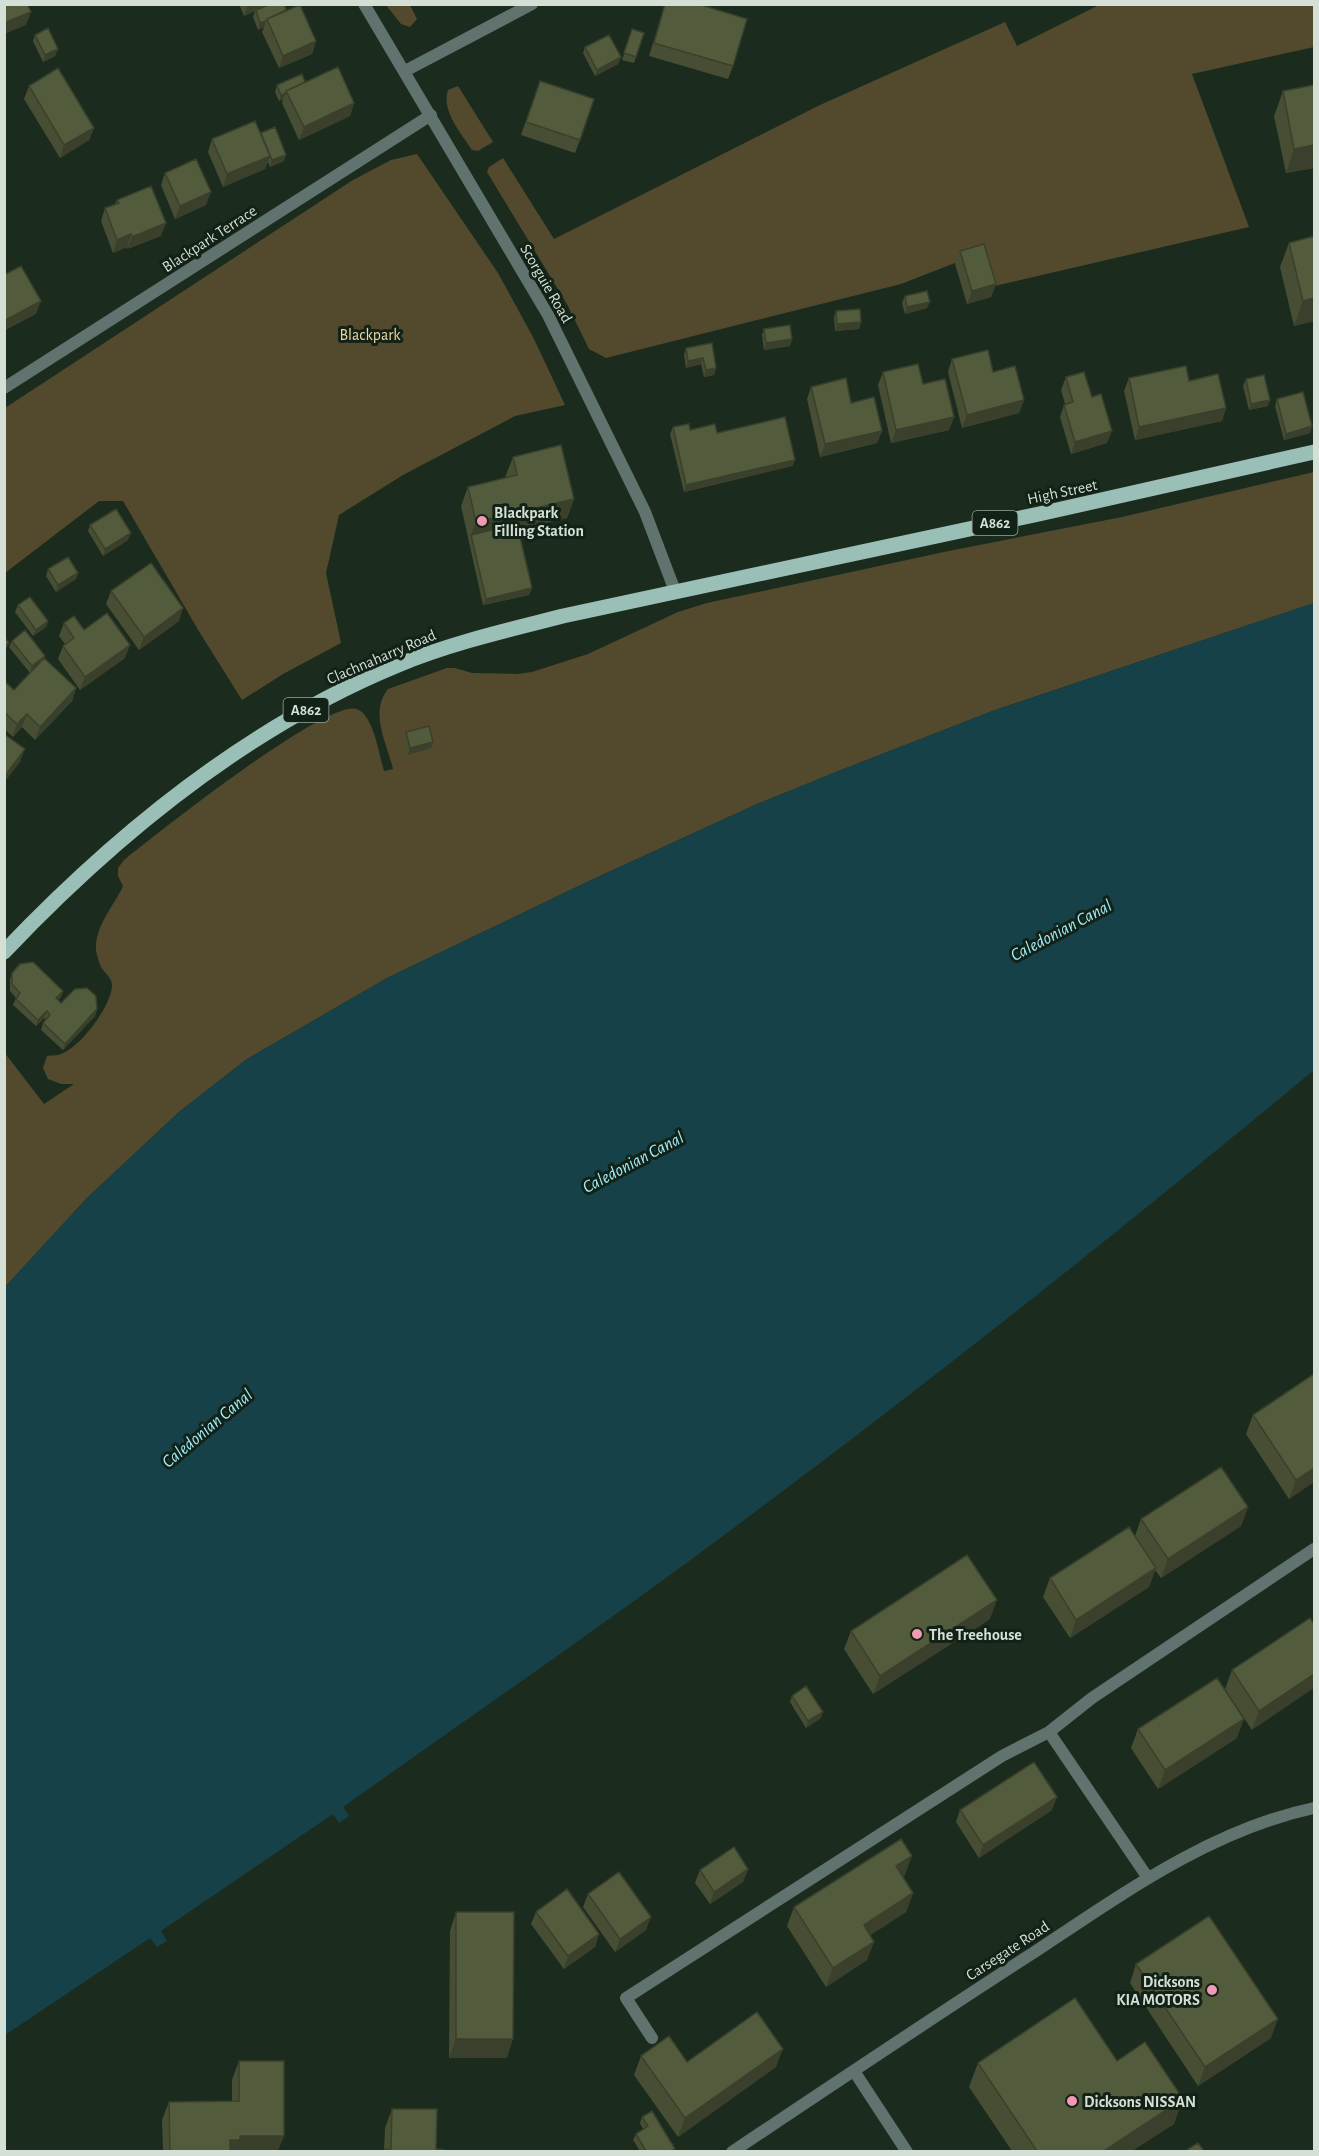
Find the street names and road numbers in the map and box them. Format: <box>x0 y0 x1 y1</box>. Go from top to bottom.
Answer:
street label: Blackpark Terrace <box>159 202 260 275</box>
street label: Scorguie Road <box>517 241 575 326</box>
street label: High Street <box>1026 477 1099 507</box>
road number: A862 <box>972 511 1018 535</box>
street label: Clachnaharry Road <box>324 627 439 688</box>
road number: A862 <box>284 698 328 722</box>
street label: Carsegate Road <box>963 1918 1052 1984</box>

